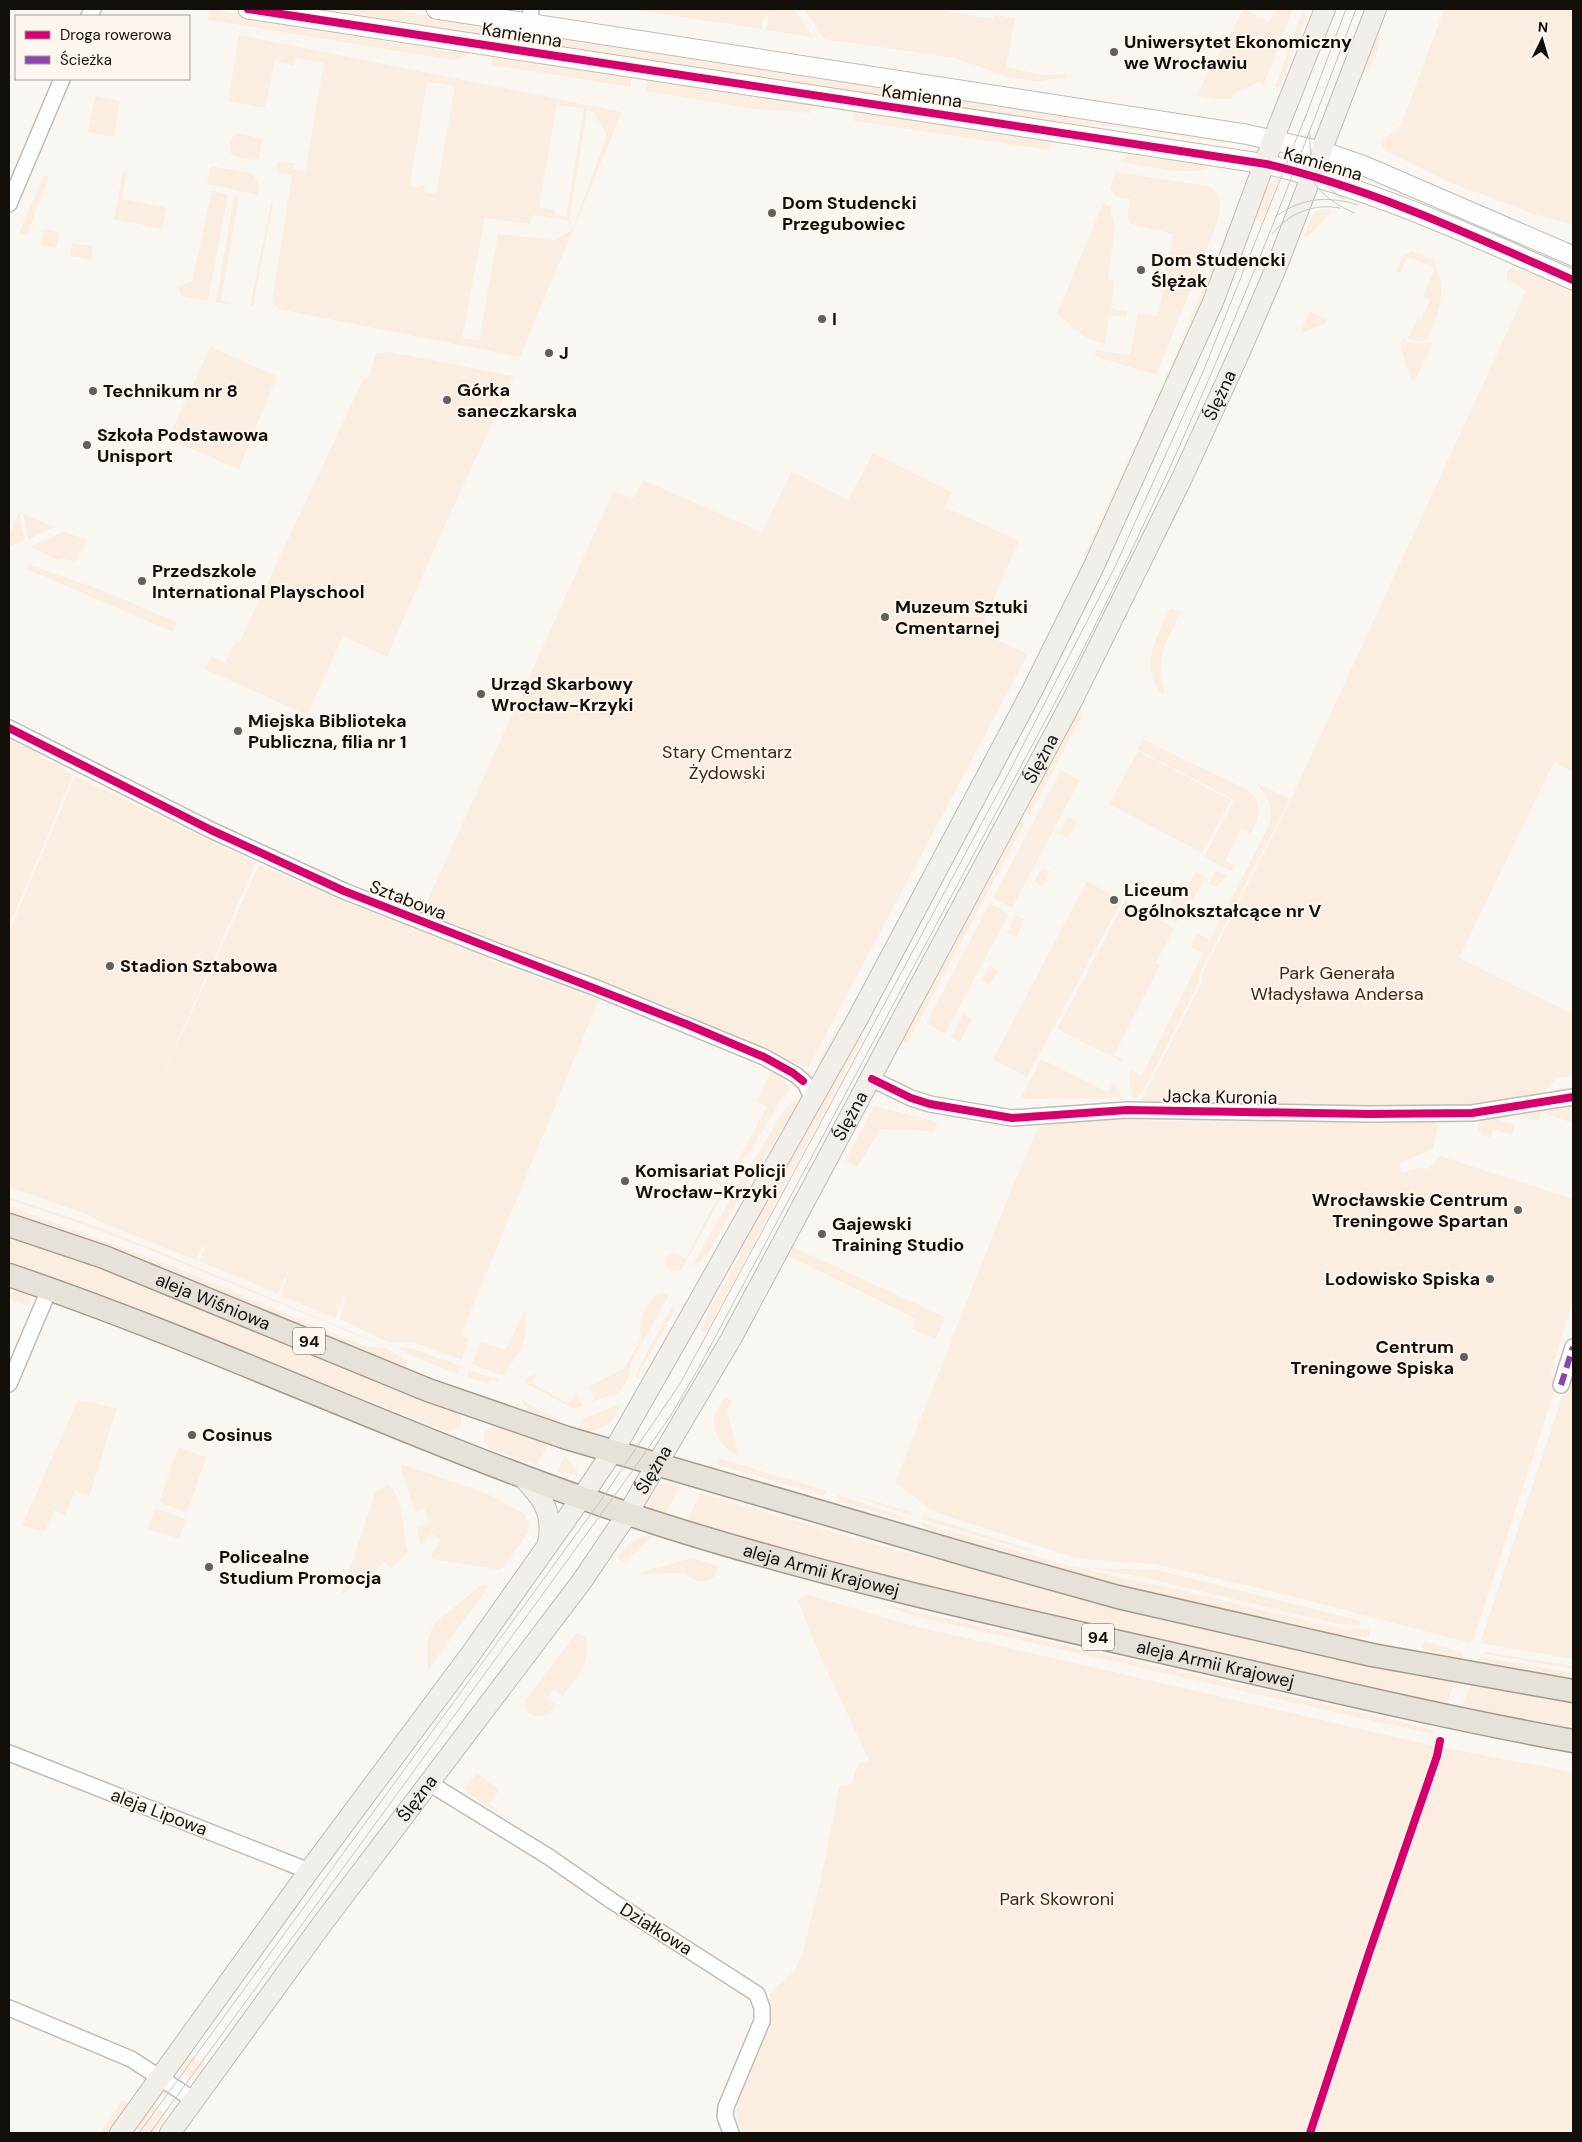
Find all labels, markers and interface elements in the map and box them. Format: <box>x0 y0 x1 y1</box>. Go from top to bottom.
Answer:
legend <box>15 15 190 80</box>
north arrow <box>1517 15 1567 65</box>
street label: Kamienna <box>480 17 564 53</box>
text: N <box>1537 18 1549 36</box>
text: Droga rowerowa <box>60 25 171 45</box>
place label: Uniwersytet Ekonomiczny we Wrocławiu <box>1124 30 1352 75</box>
marker: Uniwersytet Ekonomiczny we Wrocławiu <box>1108 46 1120 58</box>
text: Ścieżka <box>60 50 112 70</box>
street label: Kamienna <box>880 78 964 114</box>
street label: Kamienna <box>1281 141 1365 187</box>
place label: Dom Studencki Przegubowiec <box>782 191 917 236</box>
marker: Dom Studencki Przegubowiec <box>766 207 778 219</box>
place label: Dom Studencki Ślężak <box>1151 248 1286 293</box>
marker: Dom Studencki Ślężak <box>1135 264 1147 276</box>
place label: I <box>832 307 837 331</box>
marker: I <box>816 313 828 325</box>
place label: J <box>559 341 569 365</box>
marker: J <box>543 347 555 359</box>
street label: Ślężna <box>1198 366 1242 425</box>
place label: Górka saneczkarska <box>457 378 577 423</box>
place label: Technikum nr 8 <box>103 379 238 403</box>
marker: Technikum nr 8 <box>87 385 99 397</box>
marker: Górka saneczkarska <box>441 394 453 406</box>
place label: Szkoła Podstawowa Unisport <box>97 423 268 468</box>
marker: Szkoła Podstawowa Unisport <box>81 439 93 451</box>
place label: Przedszkole International Playschool <box>152 559 365 604</box>
marker: Przedszkole International Playschool <box>136 575 148 587</box>
place label: Muzeum Sztuki Cmentarnej <box>895 595 1028 640</box>
marker: Muzeum Sztuki Cmentarnej <box>879 611 891 623</box>
place label: Urząd Skarbowy Wrocław-Krzyki <box>491 672 633 717</box>
marker: Urząd Skarbowy Wrocław-Krzyki <box>475 688 487 700</box>
place label: Miejska Biblioteka Publiczna, filia nr 1 <box>248 709 407 754</box>
marker: Miejska Biblioteka Publiczna, filia nr 1 <box>232 725 244 737</box>
street label: Ślężna <box>1018 730 1064 788</box>
park label: Stary Cmentarz Żydowski <box>662 740 792 785</box>
street label: Sztabowa <box>366 874 450 926</box>
place label: Liceum Ogólnokształcące nr V <box>1124 878 1322 923</box>
marker: Liceum Ogólnokształcące nr V <box>1108 894 1120 906</box>
place label: Stadion Sztabowa <box>120 954 278 978</box>
marker: Stadion Sztabowa <box>104 960 116 972</box>
park label: Park Generała Władysława Andersa <box>1251 961 1423 1006</box>
street label: Jacka Kuronia <box>1162 1084 1278 1110</box>
street label: Ślężna <box>827 1087 873 1145</box>
place label: Komisariat Policji Wrocław-Krzyki <box>635 1159 786 1204</box>
marker: Komisariat Policji Wrocław-Krzyki <box>619 1175 631 1187</box>
place label: Wrocławskie Centrum Treningowe Spartan <box>1312 1188 1508 1233</box>
marker: Wrocławskie Centrum Treningowe Spartan <box>1512 1204 1524 1216</box>
place label: Gajewski Training Studio <box>832 1212 964 1257</box>
marker: Gajewski Training Studio <box>816 1228 828 1240</box>
street label: aleja Wiśniowa <box>152 1267 274 1336</box>
place label: Lodowisko Spiska <box>1325 1267 1480 1291</box>
marker: Lodowisko Spiska <box>1484 1273 1496 1285</box>
road number: 94 <box>293 1328 325 1354</box>
place label: Centrum Treningowe Spiska <box>1291 1335 1454 1380</box>
marker: Centrum Treningowe Spiska <box>1458 1351 1470 1363</box>
place label: Cosinus <box>202 1423 273 1447</box>
marker: Cosinus <box>186 1429 198 1441</box>
street label: Ślężna <box>630 1441 677 1499</box>
street label: aleja Armii Krajowej <box>740 1538 902 1602</box>
place label: Policealne Studium Promocja <box>219 1545 381 1590</box>
marker: Policealne Studium Promocja <box>203 1561 215 1573</box>
road number: 94 <box>1082 1624 1114 1650</box>
street label: aleja Armii Krajowej <box>1134 1634 1296 1694</box>
street label: Ślężna <box>392 1770 443 1827</box>
street label: aleja Lipowa <box>107 1783 211 1841</box>
park label: Park Skowroni <box>1000 1887 1114 1911</box>
street label: Działkowa <box>615 1897 697 1961</box>

